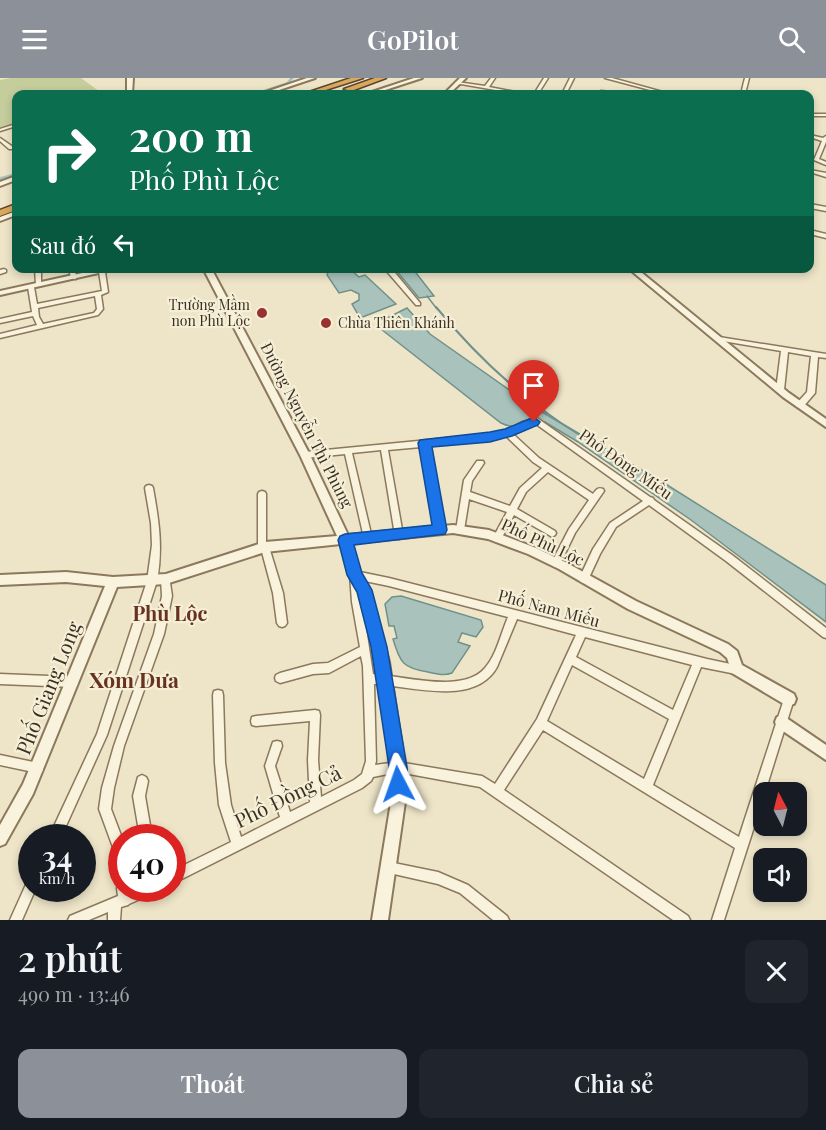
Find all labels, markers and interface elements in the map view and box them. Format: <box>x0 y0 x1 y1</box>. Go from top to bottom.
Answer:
text: GoPilot <box>367 21 459 57</box>
icon: menu <box>18 23 51 56</box>
icon: search <box>775 23 808 56</box>
text: 200 m <box>129 107 253 163</box>
icon: right <box>30 114 108 192</box>
text: Phố Phù Lộc <box>129 161 280 197</box>
icon: left <box>108 228 141 261</box>
text: Sau đó <box>30 230 96 260</box>
place label: Trường Mầm non Phù Lộc <box>169 294 251 330</box>
marker: Trường Mầm non Phù Lộc <box>255 306 269 320</box>
place label: Chùa Thiên Khánh <box>338 313 456 332</box>
marker: Chùa Thiên Khánh <box>319 316 333 330</box>
street label: Đường Nguyễn Thì Phùng <box>257 338 359 512</box>
pin <box>508 360 559 422</box>
icon: arrive <box>517 369 550 402</box>
street label: Phố Đông Miếu <box>575 422 678 504</box>
street label: Phố Phù Lộc <box>498 511 589 570</box>
street label: Phố Nam Miếu <box>496 582 603 631</box>
district label: Phù Lộc <box>133 599 208 626</box>
street label: Phố Giang Long <box>8 616 87 758</box>
district label: Xóm Dưa <box>89 665 179 693</box>
position arrow <box>366 752 430 816</box>
street label: Phố Đồng Cả <box>229 757 345 833</box>
north arrow <box>753 782 807 836</box>
map controls <box>753 782 807 902</box>
speed limit sign: 40 <box>108 824 186 902</box>
text: 34 <box>42 836 72 876</box>
button: sound <box>753 848 807 902</box>
text: km/h <box>39 868 75 888</box>
text: 2 phút <box>18 933 122 981</box>
button: close <box>745 940 808 1003</box>
text: 490 m · 13:46 <box>18 980 130 1007</box>
button: Thoát <box>18 1049 407 1118</box>
button: Chia sẻ <box>419 1049 808 1118</box>

